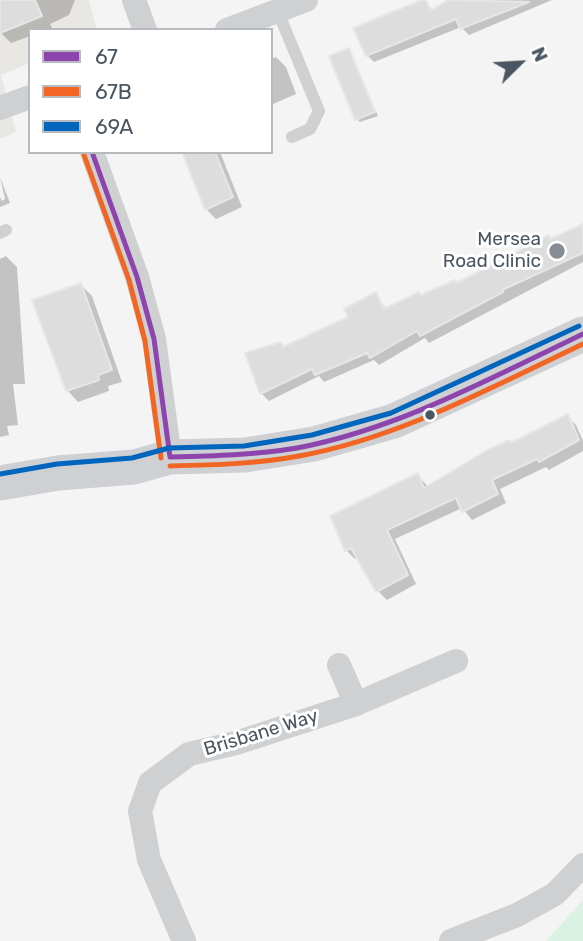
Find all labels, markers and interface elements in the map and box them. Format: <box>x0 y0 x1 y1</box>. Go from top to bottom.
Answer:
legend <box>28 28 273 154</box>
north arrow <box>485 28 555 98</box>
text: N <box>526 43 553 65</box>
text: 67 <box>95 44 118 69</box>
text: 67B <box>95 79 132 104</box>
text: 69A <box>95 114 133 139</box>
place label: Mersea Road Clinic <box>443 229 541 273</box>
marker: Mersea Road Clinic <box>547 241 567 261</box>
unlabelled marker <box>423 408 437 422</box>
street label: Brisbane Way <box>201 705 321 761</box>

